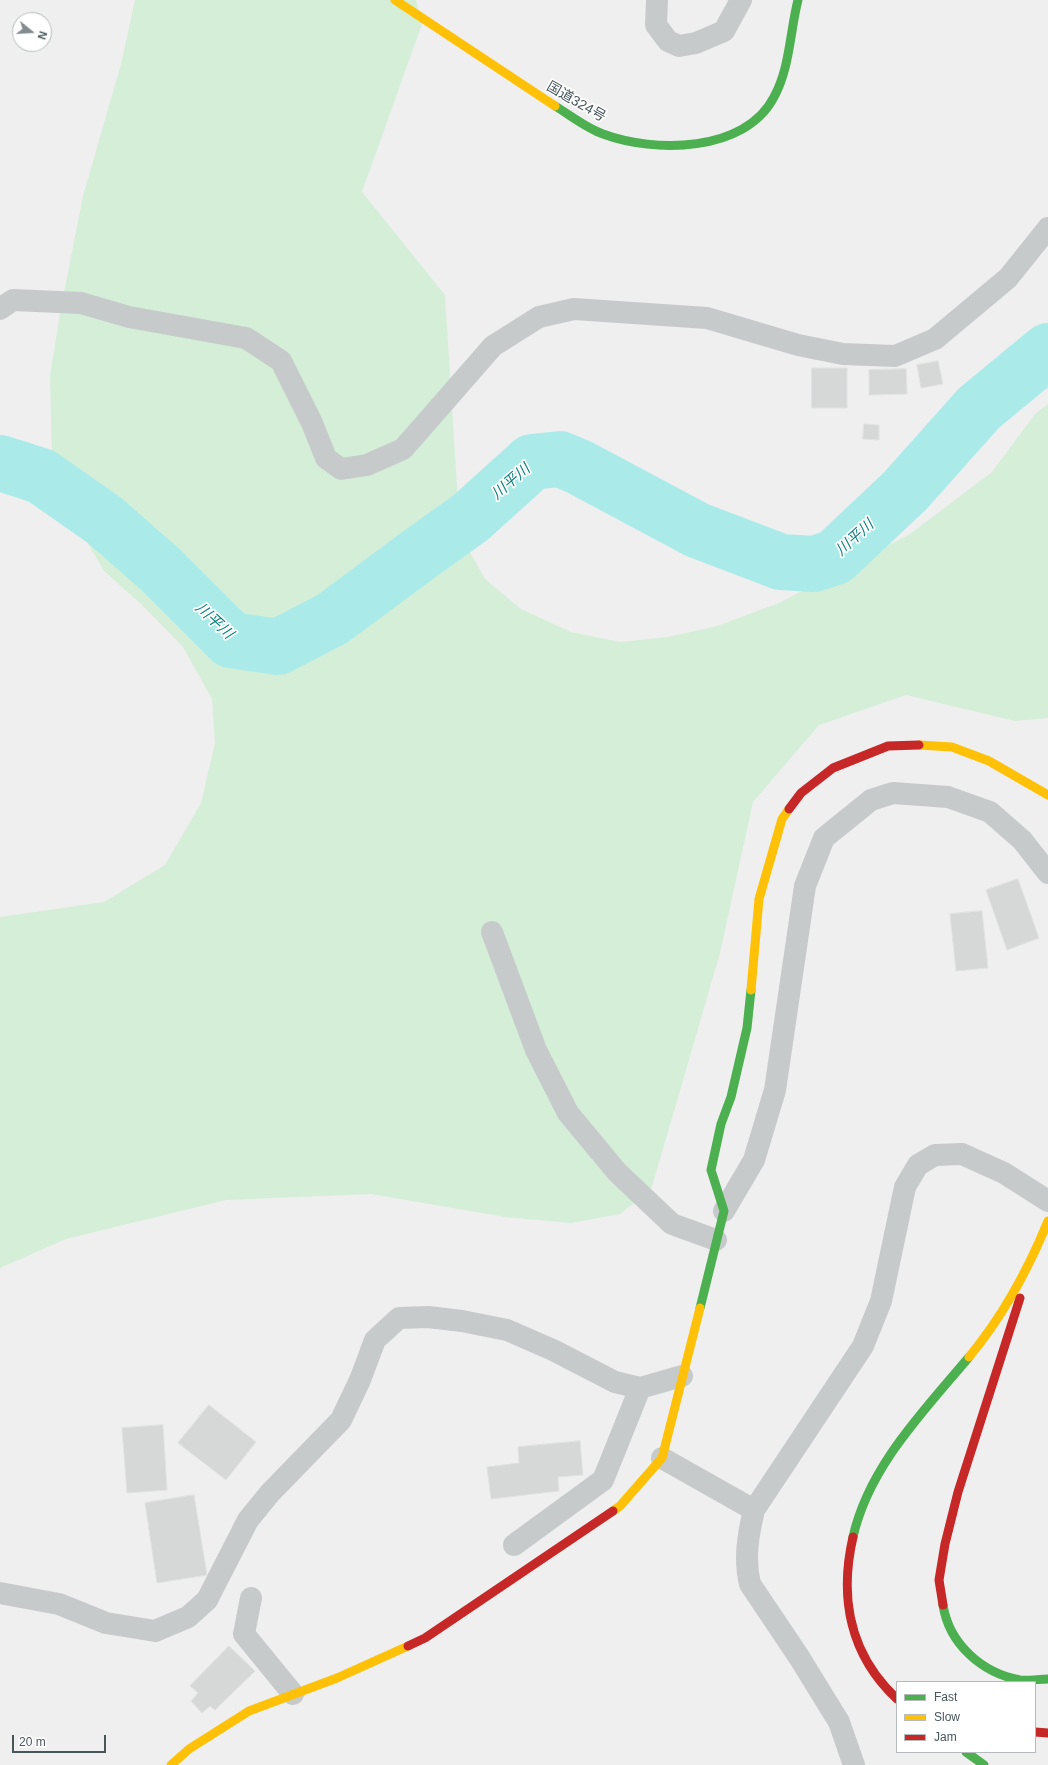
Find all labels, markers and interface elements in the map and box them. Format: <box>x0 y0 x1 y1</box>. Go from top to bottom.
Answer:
north arrow <box>12 12 52 52</box>
text: N <box>36 30 49 41</box>
street label: 国道324号 <box>543 78 609 126</box>
water label: 川平川 <box>488 460 534 504</box>
water label: 川平川 <box>832 516 878 560</box>
water label: 川平川 <box>191 599 237 643</box>
legend <box>896 1681 1036 1753</box>
text: Fast <box>934 1690 957 1704</box>
text: Slow <box>934 1710 960 1724</box>
scale bar <box>14 1727 108 1753</box>
text: Jam <box>934 1730 957 1744</box>
text: 20 m <box>19 1735 46 1749</box>

